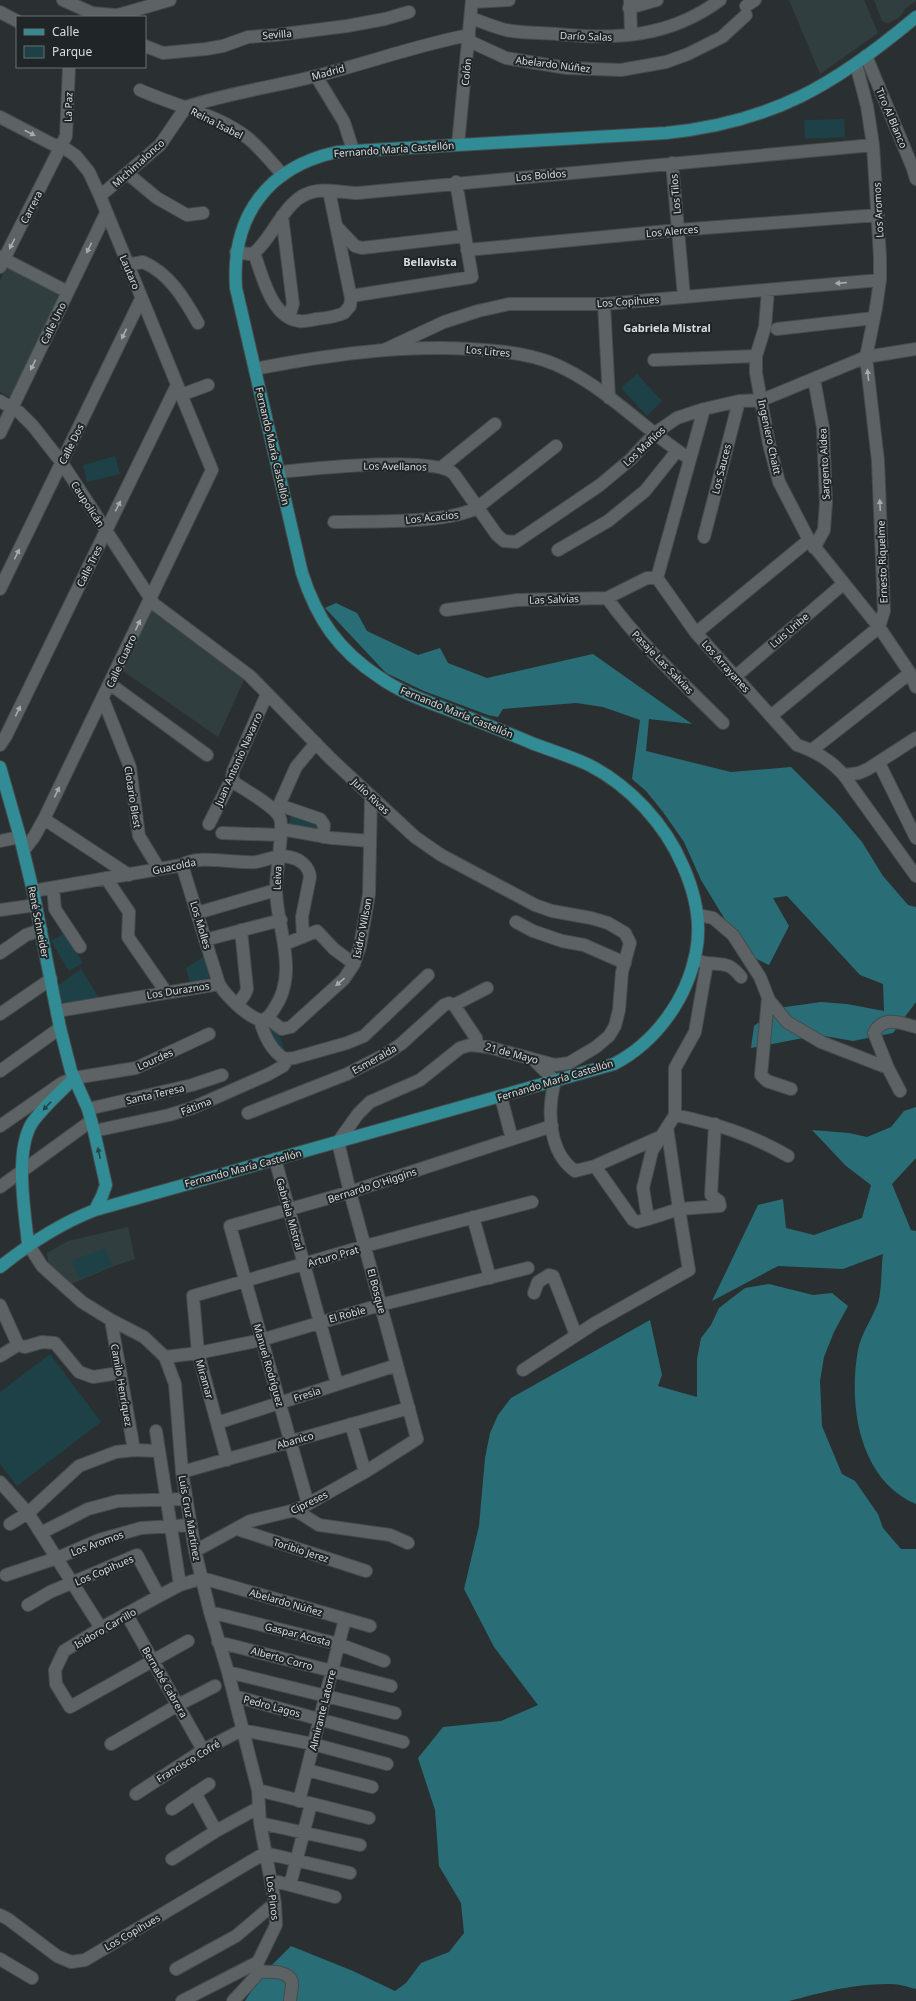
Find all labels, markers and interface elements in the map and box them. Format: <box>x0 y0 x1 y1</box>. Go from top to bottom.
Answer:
legend <box>16 16 146 68</box>
text: Calle <box>52 23 80 40</box>
street label: Sevilla <box>262 26 292 42</box>
street label: Darío Salas <box>560 28 613 44</box>
text: Parque <box>52 43 93 60</box>
street label: Abelardo Núñez <box>515 52 592 76</box>
street label: Colón <box>458 58 474 86</box>
street label: Madrid <box>310 61 346 83</box>
street label: Tiro Al Blanco <box>873 86 911 150</box>
street label: La Paz <box>60 92 76 122</box>
street label: Reina Isabel <box>188 104 246 142</box>
one-way arrow <box>25 130 36 136</box>
street label: Michimalonco <box>109 136 167 190</box>
street label: Fernando María Castellón <box>333 138 455 160</box>
street label: Los Boldos <box>515 166 567 184</box>
street label: Los Tilos <box>666 173 684 215</box>
street label: Los Aromos <box>870 182 886 238</box>
street label: Carrera <box>17 188 45 226</box>
street label: Los Alerces <box>645 222 699 240</box>
one-way arrow <box>9 238 15 250</box>
one-way arrow <box>86 242 92 253</box>
street label: Lautaro <box>116 253 144 291</box>
district label: Bellavista <box>403 254 457 269</box>
one-way arrow <box>835 280 847 287</box>
street label: Los Copihues <box>596 292 660 310</box>
street label: Calle Uno <box>37 300 69 346</box>
district label: Gabriela Mistral <box>623 320 711 335</box>
one-way arrow <box>121 328 127 339</box>
street label: Los Litres <box>465 342 511 360</box>
one-way arrow <box>30 359 36 371</box>
one-way arrow <box>865 369 871 381</box>
street label: Fernando María Castellón <box>253 386 293 506</box>
street label: Ingeniero Chaitt <box>755 398 785 476</box>
street label: Calle Dos <box>55 421 87 467</box>
street label: Los Mañíos <box>620 423 668 469</box>
street label: Sargento Aldea <box>815 428 833 500</box>
street label: Los Sauces <box>708 442 734 496</box>
street label: Los Avellanos <box>363 458 427 474</box>
street label: Caupolicán <box>68 478 108 530</box>
one-way arrow <box>876 499 883 511</box>
one-way arrow <box>115 500 121 512</box>
street label: Los Acacios <box>405 507 460 527</box>
street label: Ernesto Riquelme <box>874 520 890 604</box>
street label: Calle Tres <box>73 543 105 589</box>
one-way arrow <box>14 548 20 560</box>
street label: Las Salvias <box>529 591 579 607</box>
street label: Luis Uribe <box>767 609 812 651</box>
one-way arrow <box>135 619 141 630</box>
street label: Pasaje Las Salvias <box>629 627 697 697</box>
street label: Calle Cuatro <box>103 632 139 690</box>
street label: Los Arrayanes <box>699 637 753 695</box>
street label: Fernando María Castellón <box>398 683 516 741</box>
one-way arrow <box>15 705 21 717</box>
street label: Juan Antonio Navarro <box>211 710 265 809</box>
street label: Clotario Blest <box>121 765 145 829</box>
street label: Julio Rivas <box>348 774 393 817</box>
one-way arrow <box>54 786 60 798</box>
street label: Guacolda <box>151 855 197 877</box>
street label: Leiva <box>270 866 284 890</box>
street label: René Schneider <box>25 885 53 959</box>
street label: Isidro Wilson <box>349 897 375 959</box>
street label: Los Molles <box>187 899 215 951</box>
street label: Los Duraznos <box>146 978 211 1002</box>
one-way arrow <box>335 978 346 987</box>
street label: 21 de Mayo <box>484 1039 540 1067</box>
street label: Esmeralda <box>349 1041 399 1077</box>
street label: Lourdes <box>135 1045 175 1073</box>
street label: Fernando María Castellón <box>495 1056 615 1104</box>
street label: Santa Teresa <box>124 1080 186 1108</box>
street label: Fátima <box>179 1094 213 1118</box>
one-way arrow <box>43 1101 52 1111</box>
street label: Fernando María Castellón <box>183 1146 303 1190</box>
one-way arrow <box>95 1147 101 1159</box>
street label: Bernardo O'Higgins <box>326 1164 418 1206</box>
street label: Gabriela Mistral <box>273 1176 307 1252</box>
street label: Arturo Prat <box>306 1242 360 1270</box>
street label: El Bosque <box>364 1267 390 1315</box>
street label: El Roble <box>327 1302 367 1326</box>
street label: Manuel Rodríguez <box>250 1322 288 1408</box>
street label: Camilo Henríquez <box>108 1343 136 1428</box>
street label: Miramar <box>193 1358 217 1400</box>
street label: Fresia <box>292 1383 322 1405</box>
street label: Abanico <box>275 1428 315 1452</box>
street label: Luis Cruz Martínez <box>176 1474 204 1562</box>
street label: Cipreses <box>288 1487 330 1517</box>
street label: Los Aromos <box>69 1527 126 1559</box>
street label: Toribio Jerez <box>271 1534 331 1566</box>
street label: Los Copihues <box>72 1551 136 1589</box>
street label: Abelardo Núñez <box>248 1585 324 1619</box>
street label: Isidoro Carrillo <box>71 1605 139 1651</box>
street label: Gaspar Acosta <box>264 1619 332 1649</box>
street label: Alberto Corro <box>249 1643 315 1673</box>
street label: Bernabé Cabrera <box>139 1644 191 1720</box>
street label: Almirante Latorre <box>305 1668 339 1752</box>
street label: Pedro Lagos <box>242 1692 302 1720</box>
street label: Francisco Cofré <box>154 1736 223 1786</box>
street label: Los Pinos <box>263 1875 283 1921</box>
street label: Los Copihues <box>101 1910 163 1954</box>

